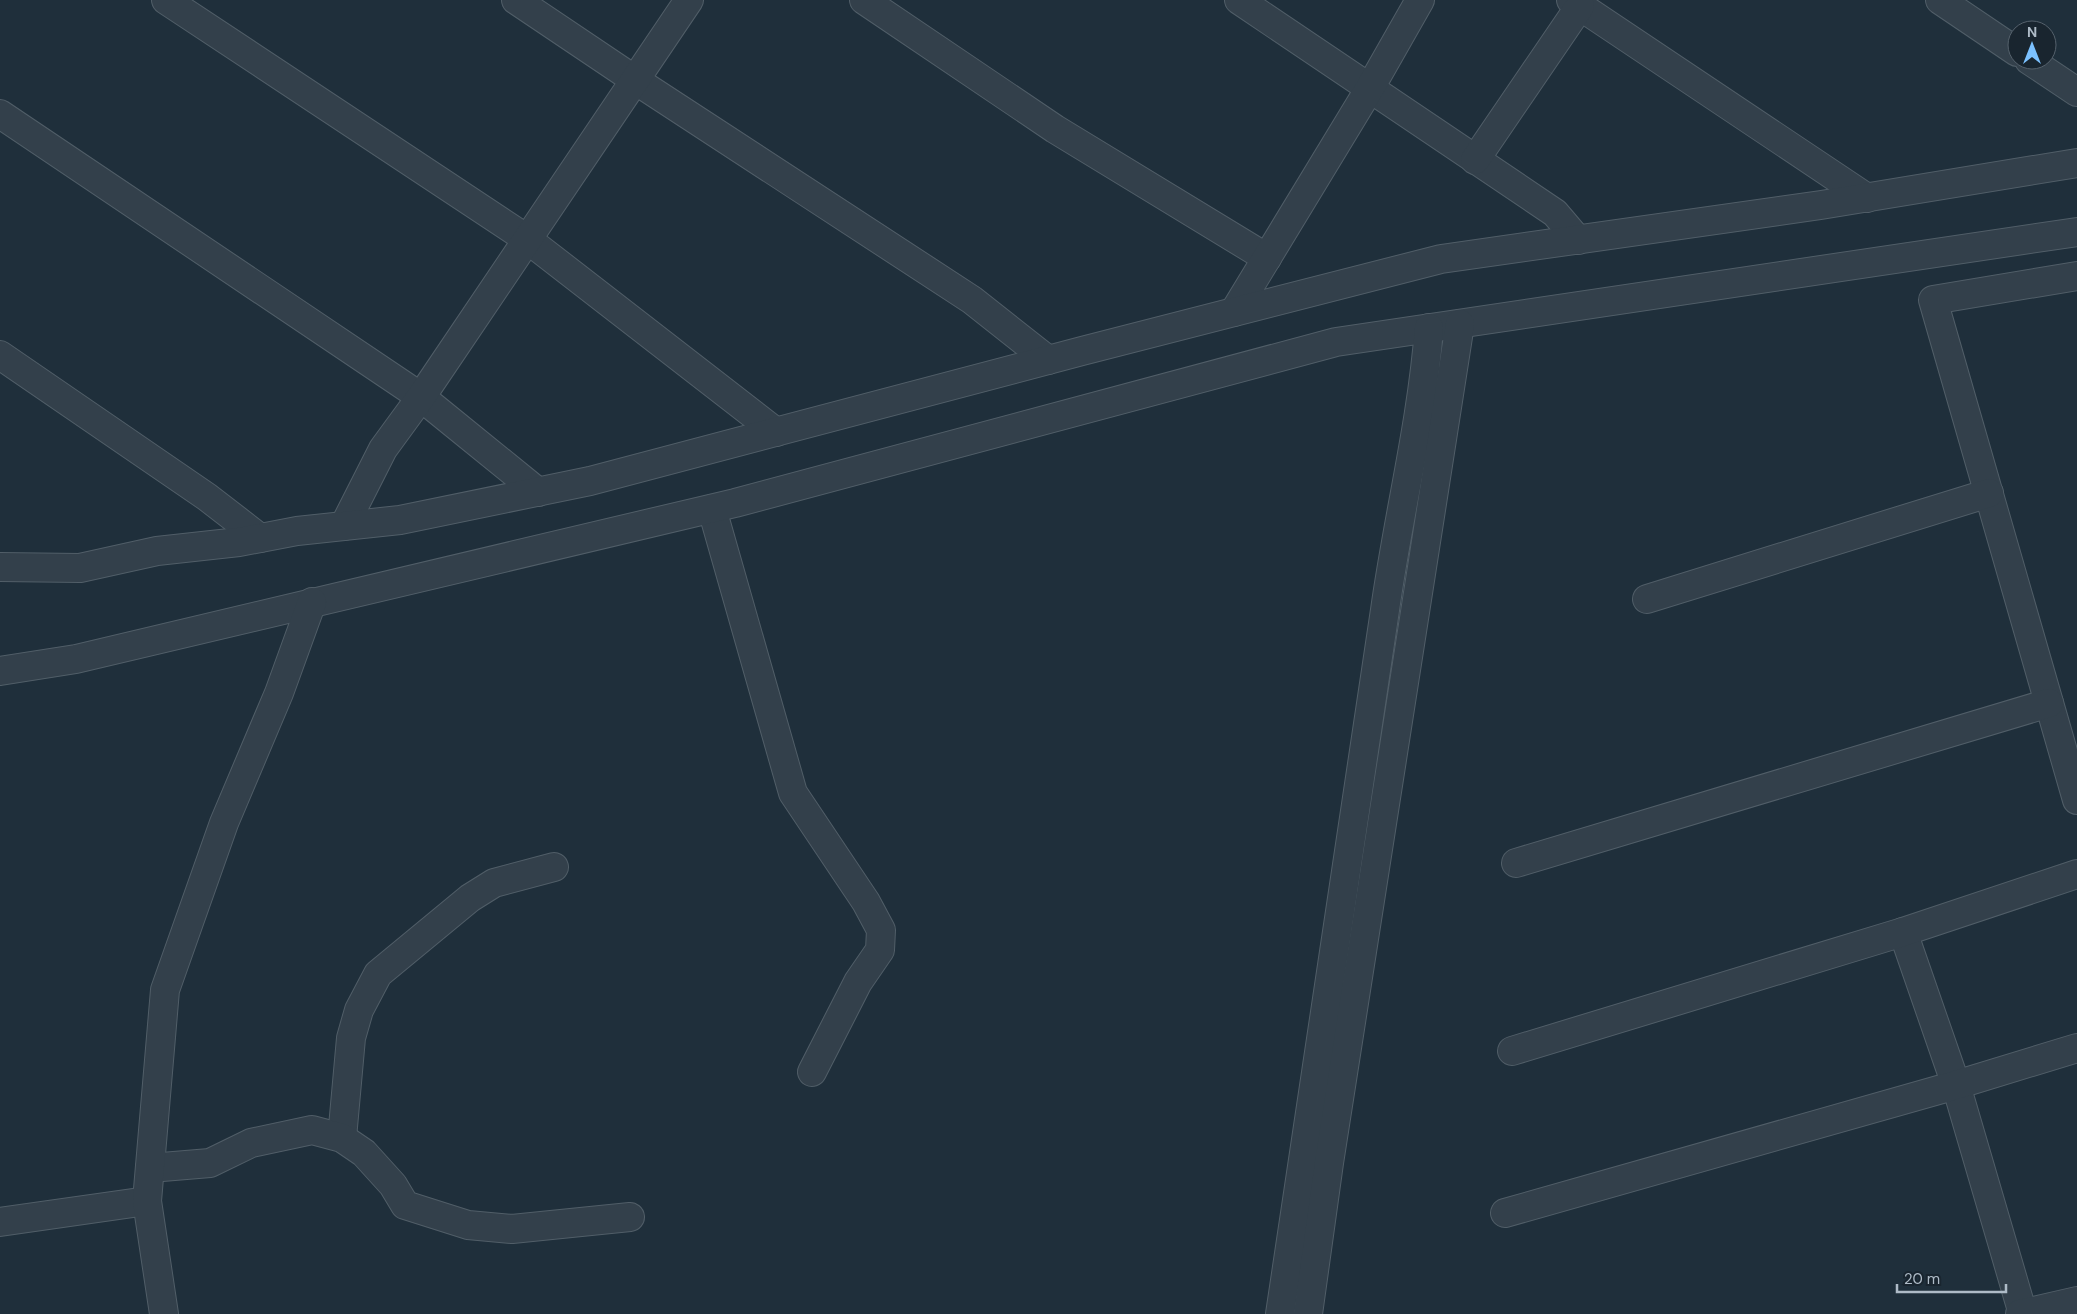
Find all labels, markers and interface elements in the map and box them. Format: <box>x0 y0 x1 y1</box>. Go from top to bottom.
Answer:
north arrow <box>2007 20 2057 70</box>
text: N <box>2027 23 2037 41</box>
scale bar <box>1897 1262 2006 1294</box>
text: 20 m <box>1904 1269 1940 1289</box>

